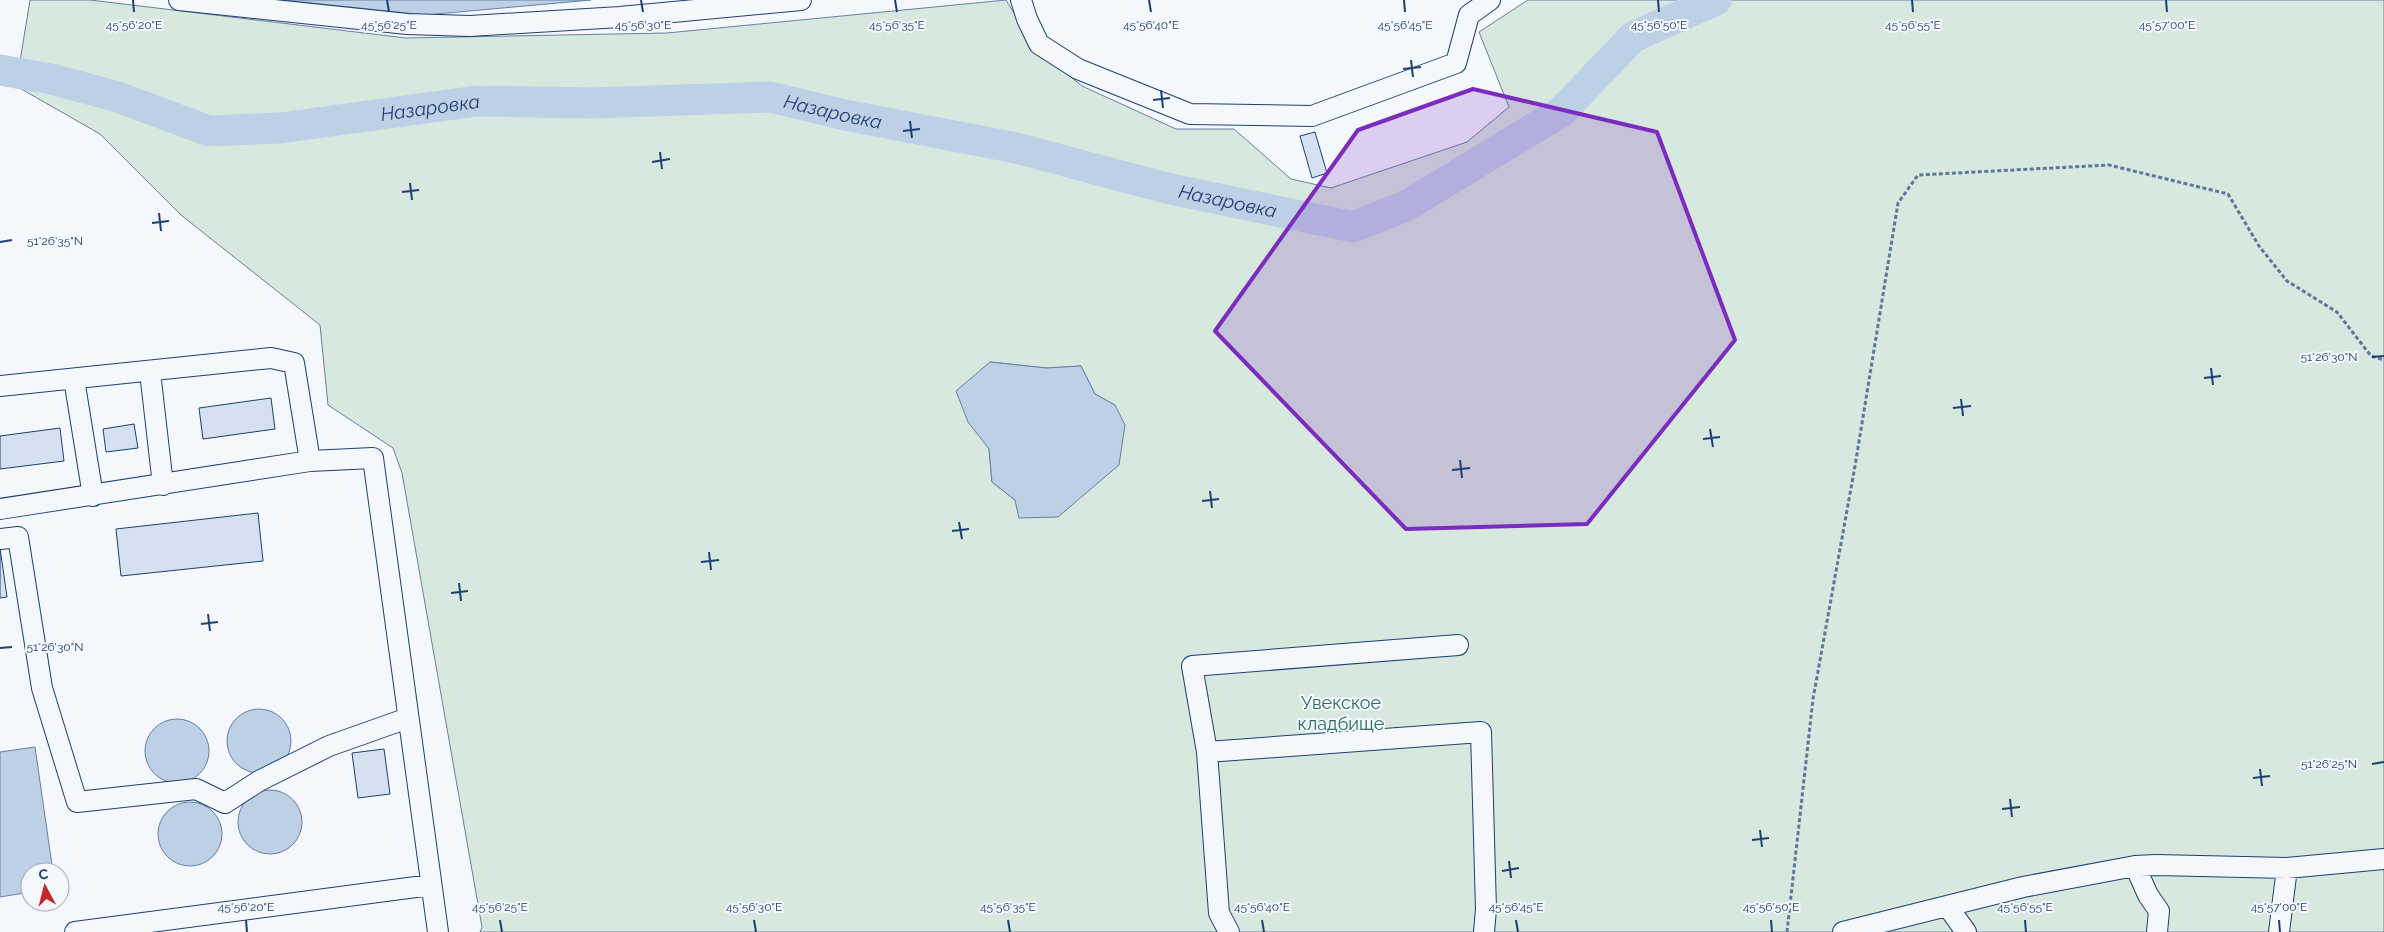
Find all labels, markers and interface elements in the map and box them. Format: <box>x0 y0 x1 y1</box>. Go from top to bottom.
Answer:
text: 45°56'20"E <box>106 18 162 32</box>
text: 45°56'25"E <box>361 18 417 32</box>
text: 45°56'30"E <box>615 18 671 32</box>
text: 45°56'35"E <box>869 18 925 32</box>
text: 45°56'40"E <box>1123 18 1179 32</box>
text: 45°56'45"E <box>1377 18 1433 32</box>
text: 45°56'50"E <box>1631 18 1687 32</box>
text: 45°56'55"E <box>1885 18 1941 32</box>
text: 45°57'00"E <box>2139 18 2195 32</box>
water label: Назаровка <box>379 90 481 125</box>
water label: Назаровка <box>782 90 884 133</box>
water label: Назаровка <box>1177 180 1279 222</box>
text: 51°26'35"N <box>27 234 83 248</box>
text: 51°26'30"N <box>2301 350 2357 364</box>
text: 51°26'30"N <box>27 640 83 654</box>
park label: Увекское кладбище <box>1298 692 1385 734</box>
text: 51°26'25"N <box>2301 757 2357 771</box>
north arrow <box>20 862 70 912</box>
text: С <box>38 866 50 883</box>
text: 45°56'20"E <box>218 900 274 914</box>
text: 45°56'25"E <box>472 900 528 914</box>
text: 45°56'30"E <box>726 900 782 914</box>
text: 45°56'35"E <box>980 900 1036 914</box>
text: 45°56'40"E <box>1234 900 1290 914</box>
text: 45°56'45"E <box>1488 900 1544 914</box>
text: 45°56'50"E <box>1743 900 1799 914</box>
text: 45°56'55"E <box>1997 900 2053 914</box>
text: 45°57'00"E <box>2251 900 2307 914</box>

